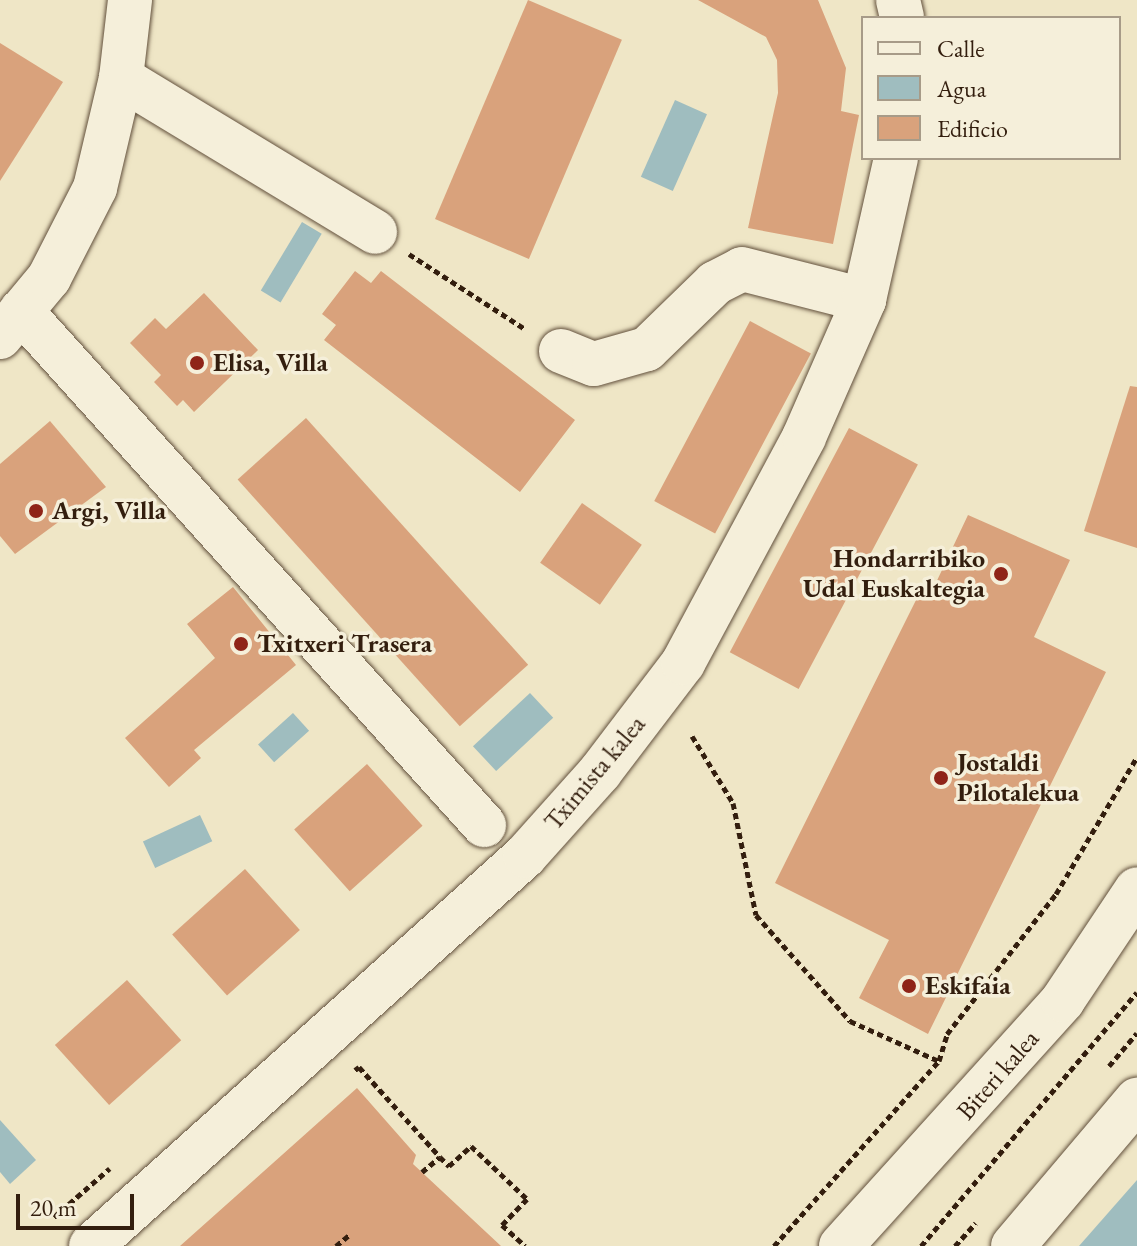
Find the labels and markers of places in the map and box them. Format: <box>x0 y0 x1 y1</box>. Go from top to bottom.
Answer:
place label: Elisa, Villa <box>213 347 328 379</box>
marker: Elisa, Villa <box>188 354 206 372</box>
place label: Argi, Villa <box>52 495 166 527</box>
marker: Argi, Villa <box>27 502 45 520</box>
place label: Hondarribiko Udal Euskaltegia <box>803 543 985 604</box>
marker: Hondarribiko Udal Euskaltegia <box>992 565 1010 583</box>
place label: Txitxeri Trasera <box>257 628 432 660</box>
marker: Txitxeri Trasera <box>232 635 250 653</box>
place label: Jostaldi Pilotalekua <box>957 747 1079 808</box>
marker: Jostaldi Pilotalekua <box>932 769 950 787</box>
place label: Eskifaia <box>925 970 1011 1002</box>
marker: Eskifaia <box>900 977 918 995</box>

